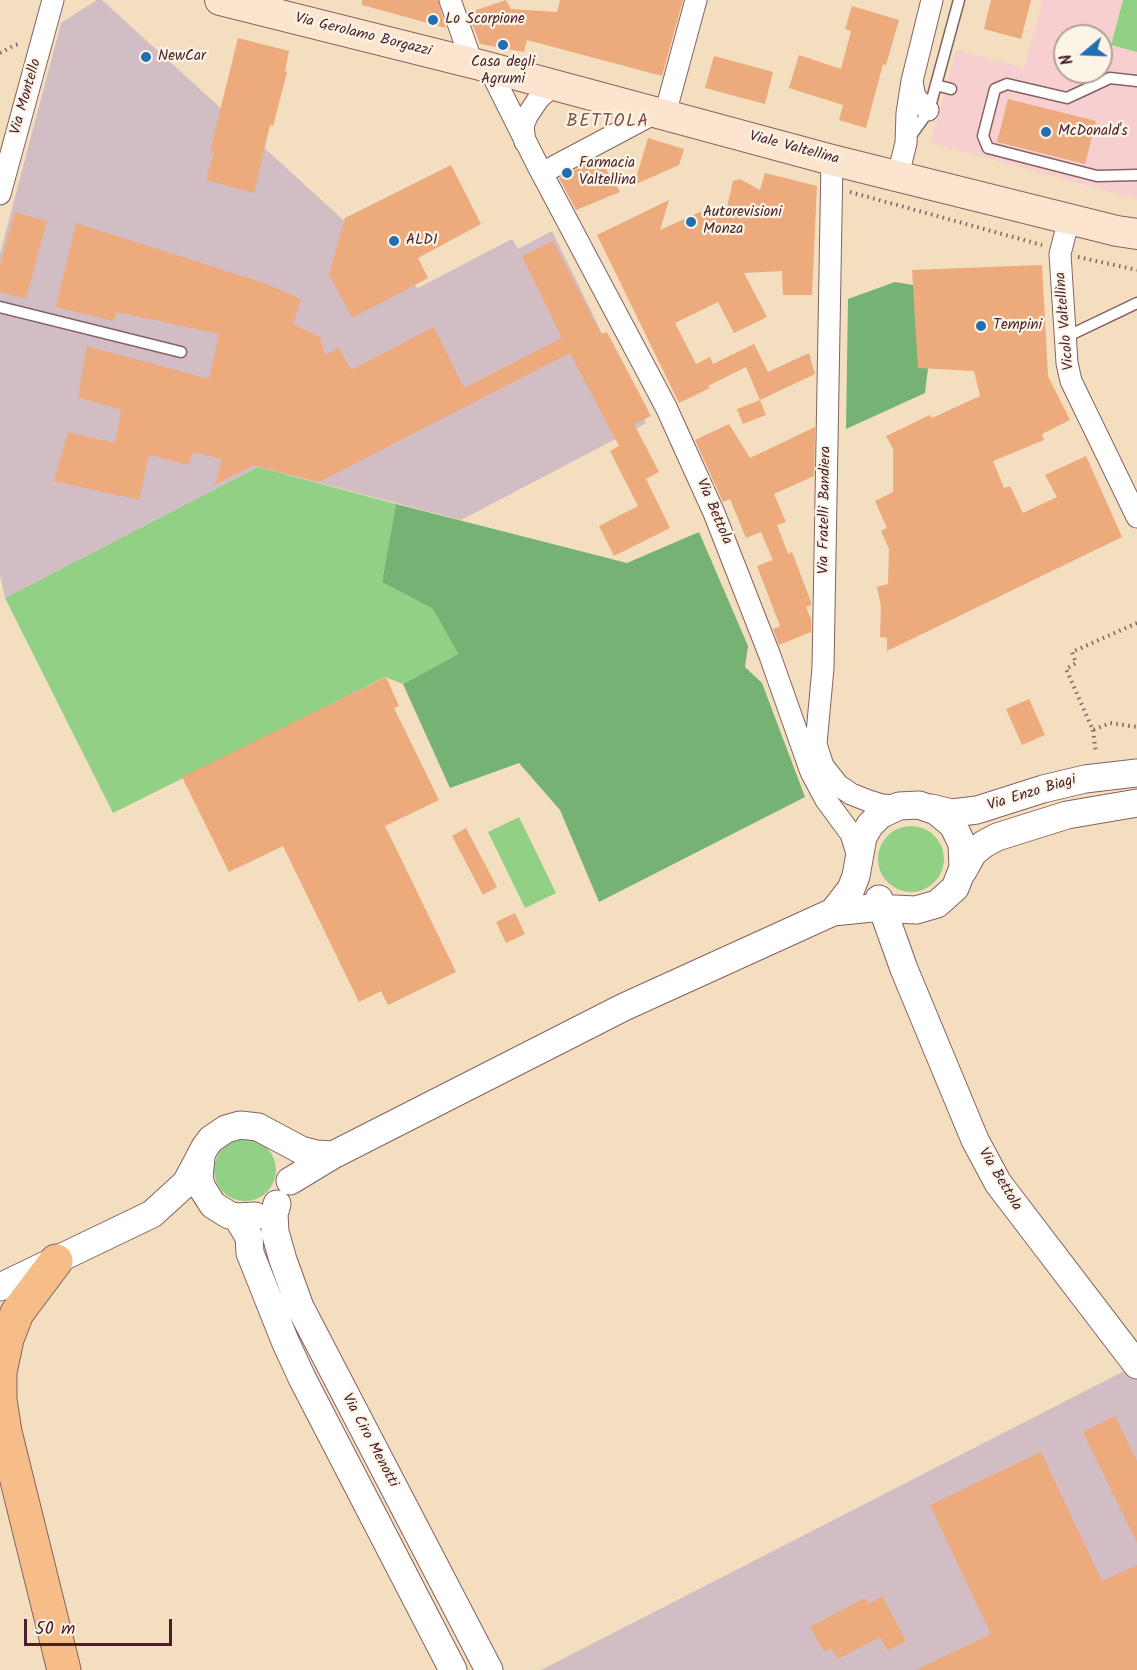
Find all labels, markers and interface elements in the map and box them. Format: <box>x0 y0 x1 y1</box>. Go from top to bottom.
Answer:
street label: Via Gerolamo Borgazzi <box>293 10 433 62</box>
place label: Lo Scorpione <box>445 11 525 29</box>
marker: Lo Scorpione <box>426 13 440 27</box>
north arrow <box>1053 24 1113 84</box>
marker: Casa degli Agrumi <box>496 38 510 52</box>
place label: NewCar <box>158 48 206 66</box>
marker: NewCar <box>139 50 153 64</box>
text: N <box>1054 51 1081 68</box>
place label: Casa degli Agrumi <box>471 54 535 89</box>
street label: Via Montello <box>8 57 46 137</box>
district label: BETTOLA <box>566 112 650 134</box>
place label: McDonald's <box>1058 123 1128 141</box>
marker: McDonald's <box>1039 125 1053 139</box>
street label: Viale Valtellina <box>747 128 841 170</box>
place label: Farmacia Valtellina <box>579 155 636 190</box>
marker: Farmacia Valtellina <box>560 166 574 180</box>
place label: Autorevisioni Monza <box>703 204 782 239</box>
marker: Autorevisioni Monza <box>684 215 698 229</box>
place label: ALDI <box>406 232 438 250</box>
marker: ALDI <box>387 234 401 248</box>
street label: Vicolo Valtellina <box>1053 271 1079 371</box>
place label: Tempini <box>993 317 1042 335</box>
marker: Tempini <box>974 319 988 333</box>
street label: Via Fratelli Bandiera <box>816 446 836 574</box>
street label: Via Bettola <box>691 476 735 548</box>
street label: Via Enzo Biagi <box>986 772 1078 816</box>
street label: Via Bettola <box>973 1145 1025 1215</box>
street label: Via Ciro Menotti <box>337 1391 401 1491</box>
scale bar <box>27 1607 176 1645</box>
text: 50 m <box>35 1615 75 1644</box>

